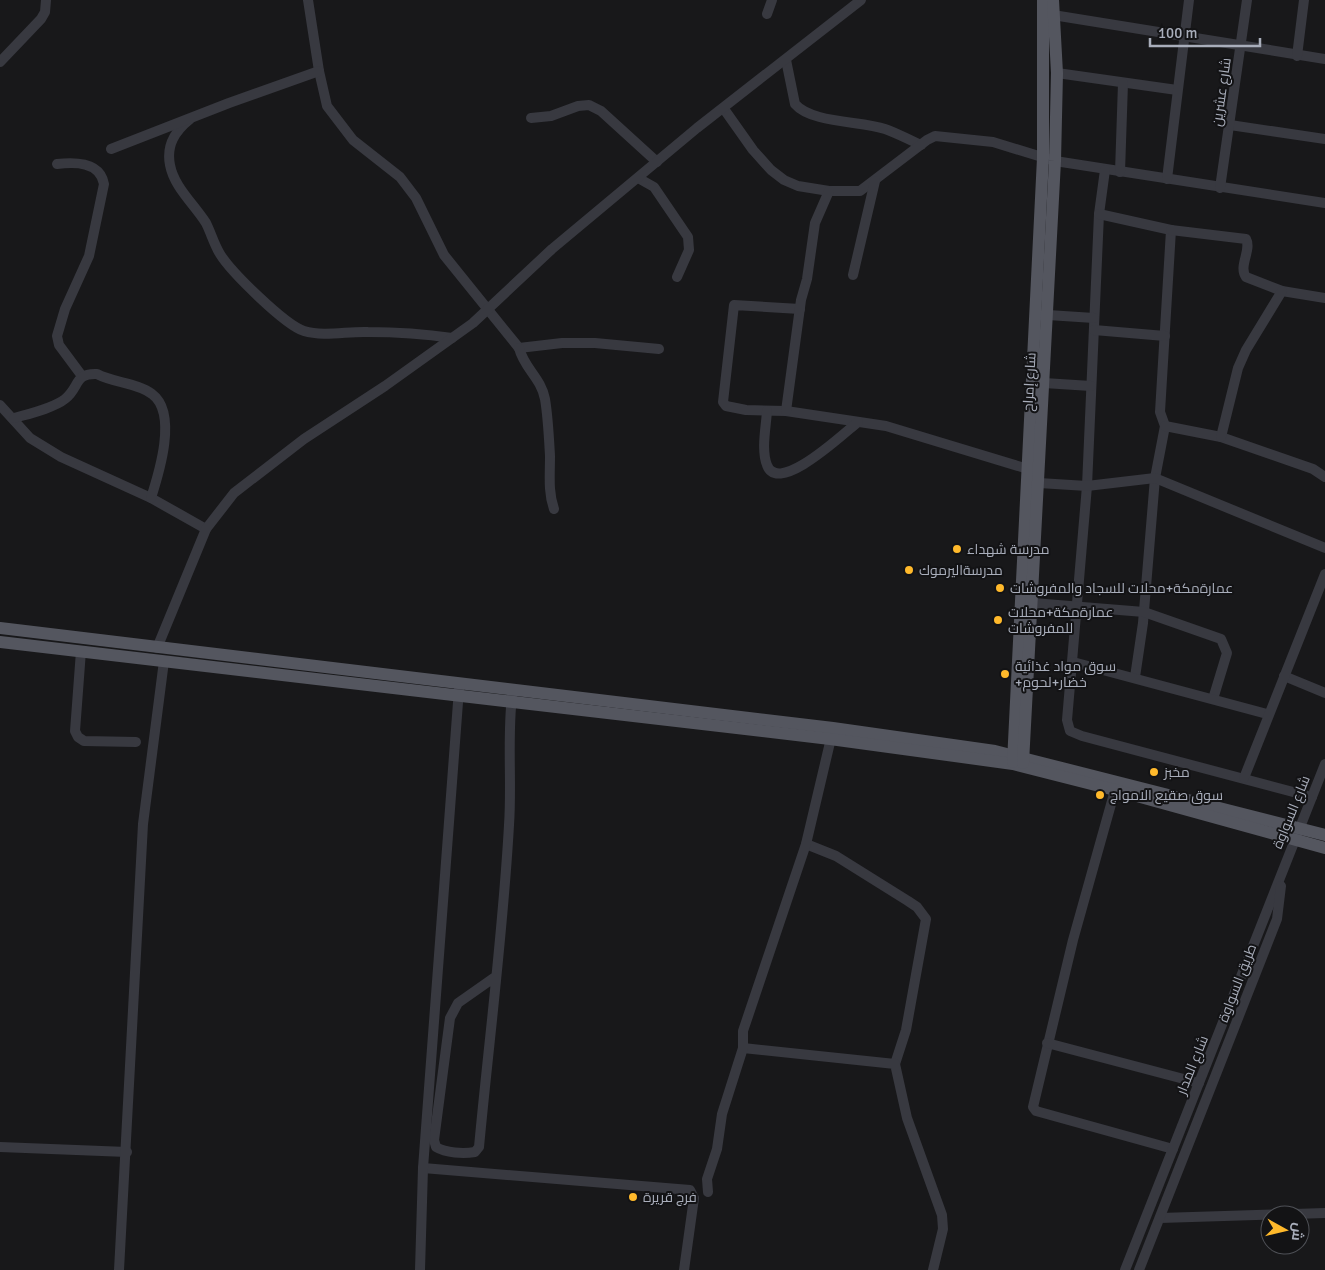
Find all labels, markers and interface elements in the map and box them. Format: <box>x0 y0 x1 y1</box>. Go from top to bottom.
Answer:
scale bar <box>1150 15 1260 47</box>
text: 100 m <box>1158 24 1198 42</box>
street label: شارع عشرين <box>1208 57 1235 127</box>
street label: شارع إمراح <box>1019 352 1040 412</box>
place label: مدرسة شهداء <box>967 541 1050 558</box>
marker: مدرسة شهداء <box>951 543 963 555</box>
place label: مدرسةاليرموك <box>919 562 1003 579</box>
marker: مدرسةاليرموك <box>903 564 915 576</box>
place label: عمارةمكة+محلات للسجاد والمفروشات <box>1010 580 1233 597</box>
marker: عمارةمكة+محلات للسجاد والمفروشات <box>994 582 1006 594</box>
place label: عمارةمكة+محلات للمفروشات <box>1008 604 1113 637</box>
marker: عمارةمكة+محلات للمفروشات <box>992 614 1004 626</box>
place label: سوق مواد غذائية +خضار+لحوم <box>1015 658 1116 692</box>
marker: سوق مواد غذائية +خضار+لحوم <box>999 668 1011 680</box>
place label: مخبز <box>1163 764 1190 781</box>
marker: مخبز <box>1148 766 1160 778</box>
street label: شارع السواوة <box>1269 773 1314 851</box>
place label: سوق صقيع الامواج <box>1110 787 1223 804</box>
marker: سوق صقيع الامواج <box>1094 789 1106 801</box>
street label: طريق السواوة <box>1215 942 1260 1025</box>
street label: شارع المدار <box>1173 1033 1212 1098</box>
place label: فرج قريرة <box>643 1189 697 1206</box>
marker: فرج قريرة <box>627 1191 639 1203</box>
north arrow <box>1260 1205 1310 1255</box>
text: ش <box>1288 1222 1307 1242</box>

